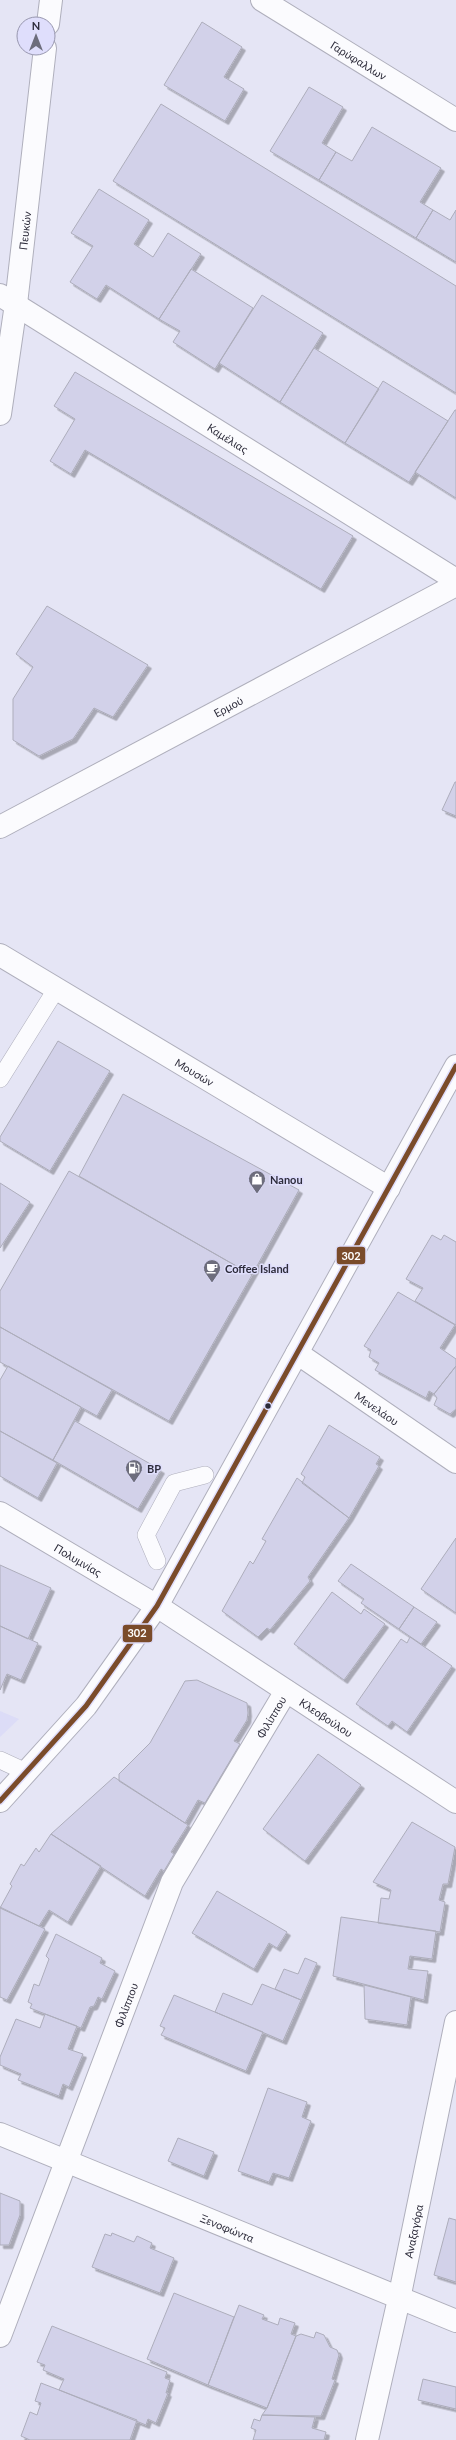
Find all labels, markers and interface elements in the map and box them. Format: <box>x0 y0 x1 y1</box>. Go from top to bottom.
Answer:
north arrow <box>16 16 56 56</box>
text: N <box>32 19 40 32</box>
street label: Γαρύφαλλων <box>329 38 390 82</box>
street label: Πευκών <box>16 210 33 251</box>
street label: Καμέλιας <box>205 420 251 455</box>
street label: Ερμού <box>211 693 245 719</box>
street label: Μουσών <box>173 1055 217 1088</box>
shop icon: Nanou <box>247 1169 267 1194</box>
place label: Nanou <box>270 1173 303 1186</box>
line badge: 302 <box>336 1246 366 1265</box>
text: 302 <box>341 1249 361 1262</box>
cafe icon: Coffee Island <box>202 1258 222 1283</box>
place label: Coffee Island <box>225 1262 289 1275</box>
street label: Μενελάου <box>353 1388 401 1427</box>
unlabelled marker <box>263 1401 273 1411</box>
fuel station icon: BP <box>124 1458 144 1483</box>
place label: BP <box>147 1462 161 1475</box>
street label: Πολυμνίας <box>52 1540 104 1578</box>
line badge: 302 <box>122 1624 153 1643</box>
text: 302 <box>127 1626 147 1639</box>
street label: Φιλίππου <box>253 1693 288 1740</box>
street label: Κλεοβούλου <box>297 1695 355 1739</box>
street label: Φιλίππου <box>111 1981 140 2029</box>
street label: Αναξαγόρα <box>401 2202 425 2259</box>
street label: Ξενοφώντα <box>199 2211 257 2244</box>

